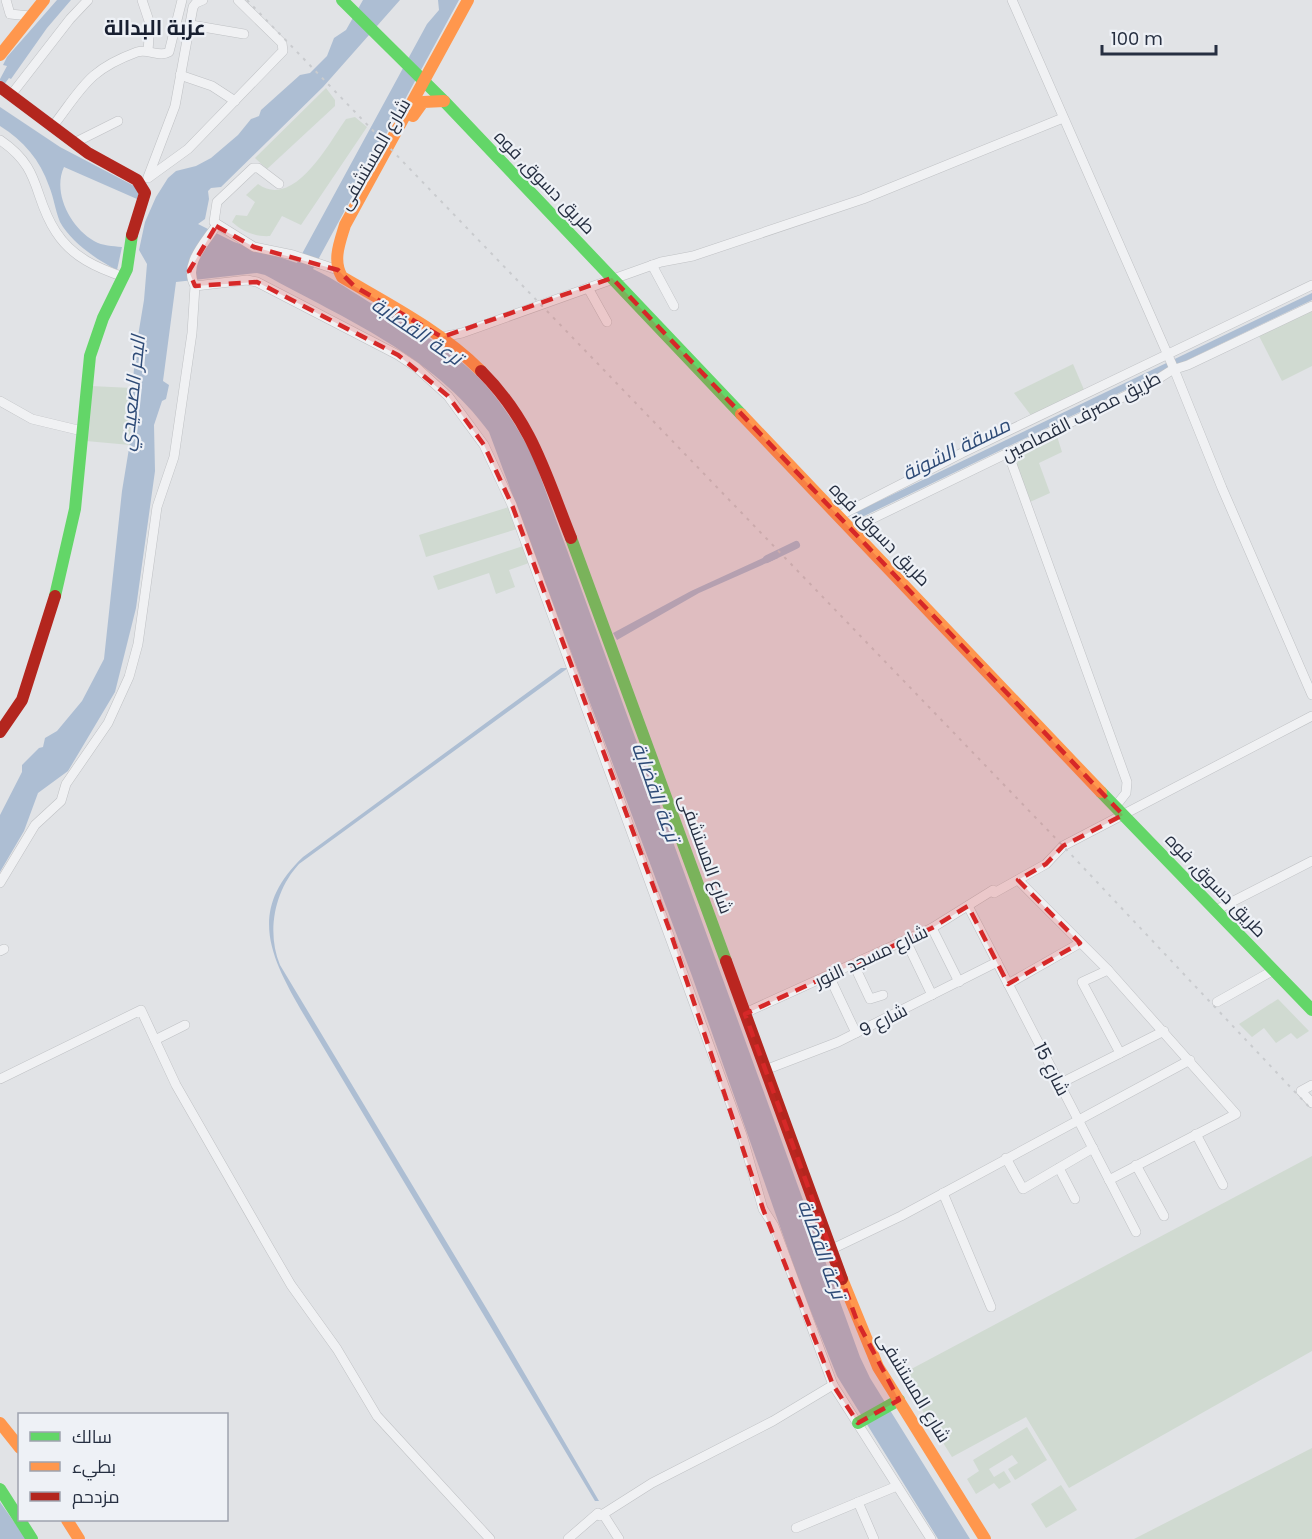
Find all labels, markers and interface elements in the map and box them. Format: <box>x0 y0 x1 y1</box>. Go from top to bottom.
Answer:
district label: عزبة البدالة <box>104 13 206 42</box>
scale bar <box>1102 18 1216 56</box>
text: 100 m <box>1111 26 1163 51</box>
street label: شارع المستشفى <box>332 94 416 214</box>
street label: طريق دسوق, فوه <box>489 125 601 239</box>
water label: ترعة القضابة <box>366 290 471 374</box>
water label: البحر الصعيدي <box>112 331 154 452</box>
street label: طريق مصرف القصاصين <box>997 365 1165 467</box>
water label: مسقة الشونة <box>897 410 1016 487</box>
street label: طريق دسوق, فوه <box>824 477 936 591</box>
water label: ترعة القضابة <box>625 738 688 849</box>
street label: شارع المستشفى <box>673 791 739 917</box>
street label: طريق دسوق, فوه <box>1160 828 1272 942</box>
street label: شارع مسجد النور <box>809 919 932 994</box>
street label: شارع 9 <box>855 997 911 1043</box>
street label: شارع 15 <box>1028 1038 1076 1100</box>
water label: ترعة القضابة <box>791 1195 854 1306</box>
street label: شارع المستشفى <box>871 1327 957 1447</box>
legend <box>18 1413 228 1521</box>
text: سالك <box>72 1424 112 1449</box>
text: بطيء <box>72 1454 116 1481</box>
text: مزدحم <box>72 1484 120 1509</box>

